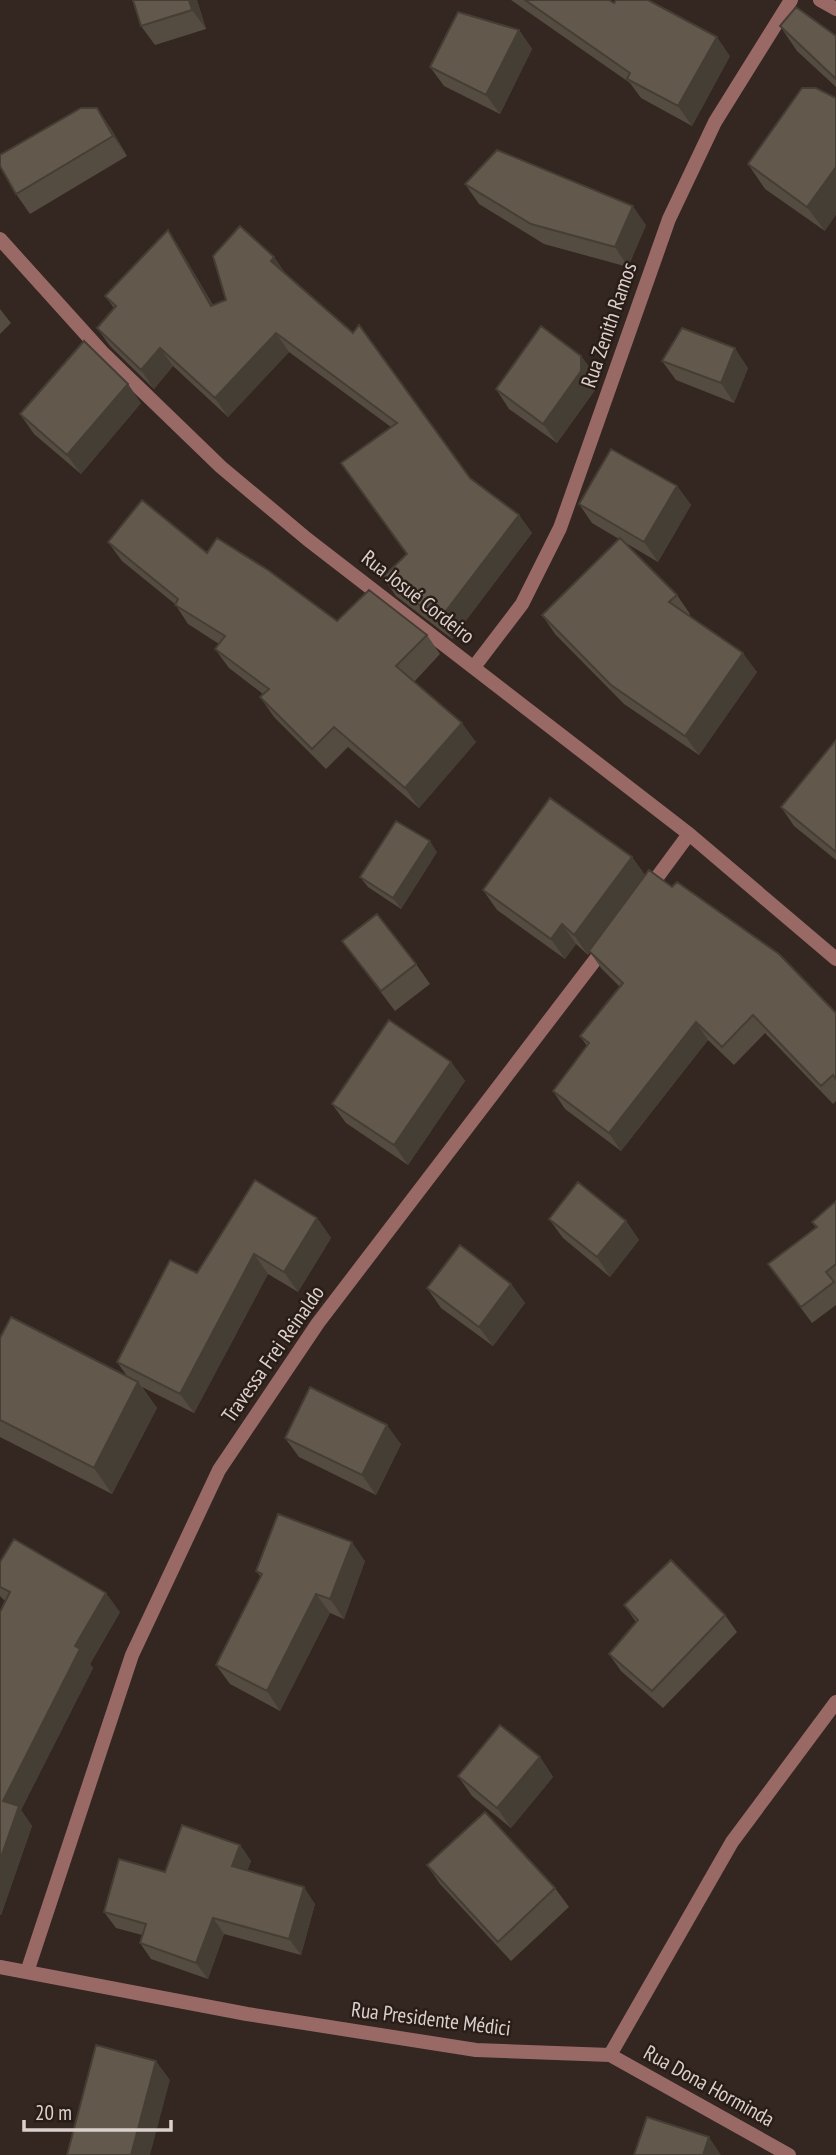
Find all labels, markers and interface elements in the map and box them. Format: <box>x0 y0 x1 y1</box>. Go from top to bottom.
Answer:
street label: Rua Zenith Ramos <box>575 259 643 391</box>
street label: Rua Josué Cordeiro <box>356 544 480 649</box>
street label: Travessa Frei Reinaldo <box>215 1280 330 1427</box>
street label: Rua Presidente Médici <box>350 1995 512 2042</box>
street label: Rua Dona Horminda <box>639 2039 779 2133</box>
scale bar <box>24 2088 172 2132</box>
text: 20 m <box>35 2099 72 2126</box>

